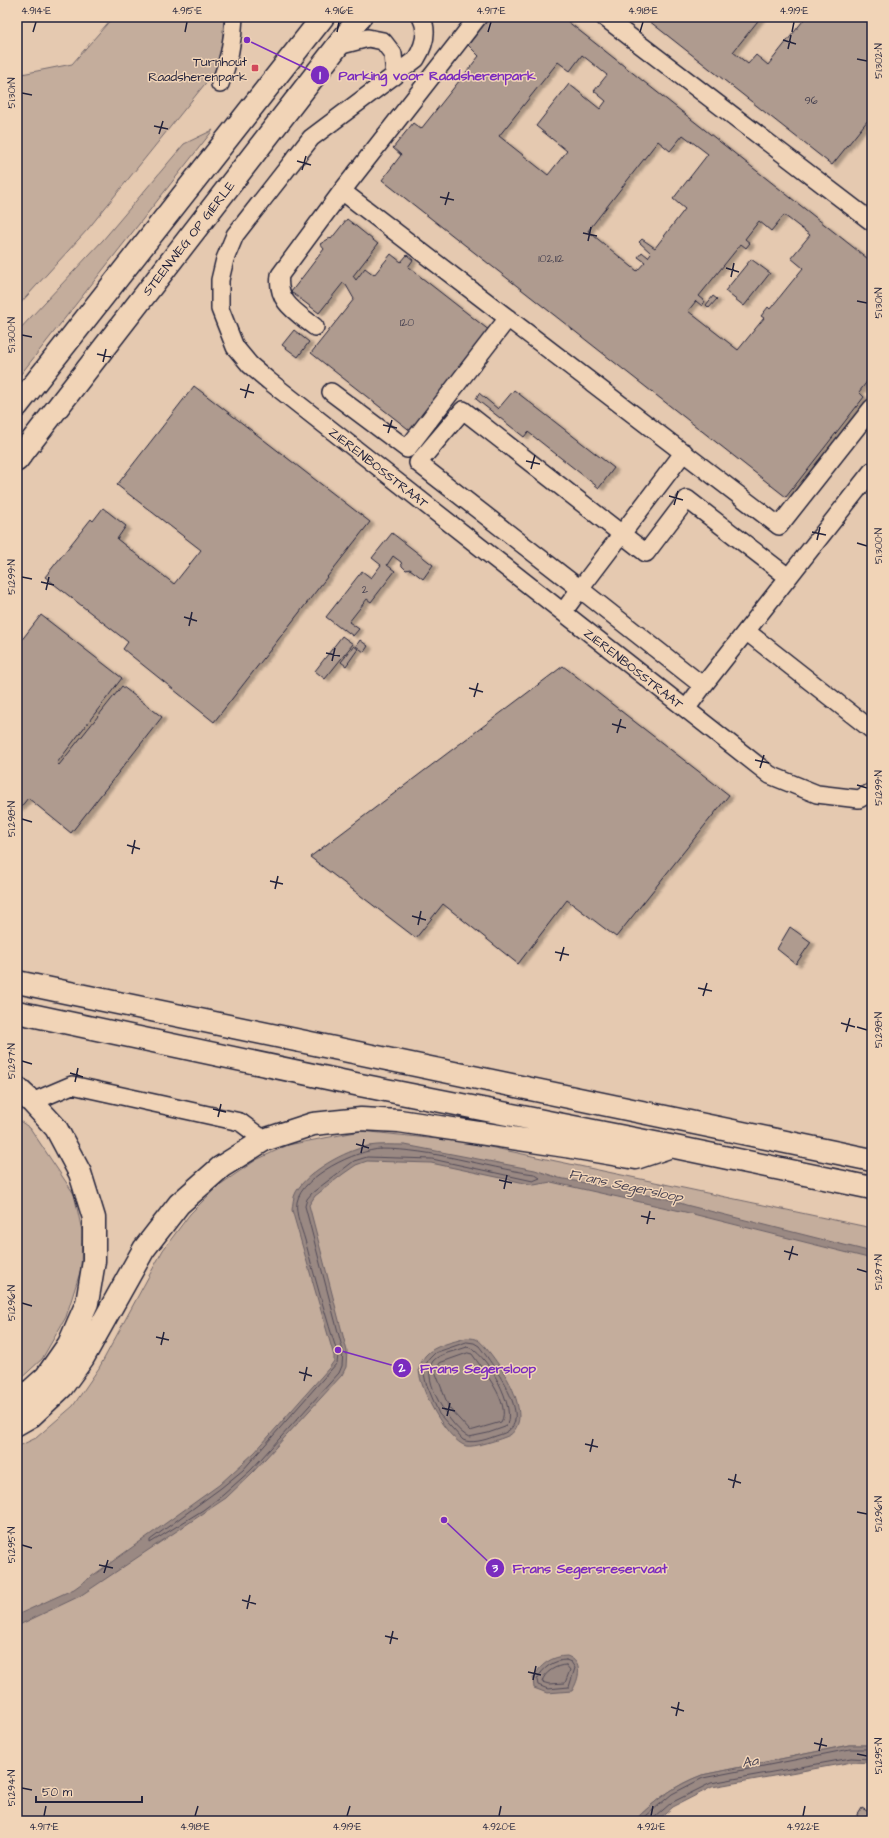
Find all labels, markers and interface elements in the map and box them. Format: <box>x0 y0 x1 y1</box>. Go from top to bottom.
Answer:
text: 4.914°E <box>21 4 51 18</box>
text: 4.915°E <box>172 4 202 18</box>
text: 4.916°E <box>324 4 354 18</box>
text: 4.917°E <box>476 4 506 18</box>
text: 4.918°E <box>628 4 658 18</box>
text: 4.919°E <box>780 4 809 18</box>
text: 51.302°N <box>872 43 886 79</box>
place label: Turnhout Raadsherenpark <box>148 53 248 86</box>
callout: Parking voor Raadsherenpark <box>310 62 543 88</box>
marker: Turnhout Raadsherenpark <box>250 63 260 73</box>
text: Parking voor Raadsherenpark <box>338 66 536 87</box>
text: 1 <box>319 67 321 84</box>
text: 51.301°N <box>5 78 19 108</box>
house number: 96 <box>804 93 818 108</box>
street label: STEENWEG OP GIERLE <box>138 177 239 300</box>
house number: 102,112 <box>538 251 565 266</box>
text: 51.301°N <box>872 288 886 318</box>
house number: 120 <box>400 315 414 330</box>
text: 51.300°N <box>5 317 19 353</box>
street label: ZIERENBOSSTRAAT <box>325 423 433 513</box>
text: 51.300°N <box>872 528 886 564</box>
text: 51.299°N <box>5 559 19 595</box>
house number: 2 <box>362 582 369 597</box>
street label: ZIERENBOSSTRAAT <box>580 624 688 714</box>
text: 51.299°N <box>872 770 886 806</box>
text: 51.298°N <box>5 801 19 837</box>
text: 51.298°N <box>872 1012 886 1048</box>
text: 51.297°N <box>5 1043 19 1079</box>
water label: Frans Segersloop <box>567 1164 686 1208</box>
text: 51.297°N <box>872 1254 886 1290</box>
text: 51.296°N <box>5 1285 19 1321</box>
callout: Frans Segersloop <box>392 1355 545 1381</box>
text: Frans Segersloop <box>420 1359 536 1380</box>
text: 2 <box>398 1360 406 1377</box>
text: 51.296°N <box>872 1496 886 1532</box>
text: 51.295°N <box>5 1527 19 1563</box>
callout: Frans Segersreservaat <box>485 1555 676 1581</box>
text: Frans Segersreservaat <box>512 1559 668 1580</box>
text: 3 <box>491 1560 499 1577</box>
text: 51.295°N <box>872 1738 886 1774</box>
water label: Aa <box>741 1751 761 1773</box>
text: 51.294°N <box>5 1770 19 1806</box>
scale bar <box>36 1778 142 1804</box>
text: 50 m <box>42 1784 73 1801</box>
text: 4.917°E <box>29 1820 59 1834</box>
text: 4.918°E <box>180 1820 210 1834</box>
text: 4.919°E <box>333 1820 362 1834</box>
text: 4.920°E <box>482 1820 516 1834</box>
text: 4.921°E <box>636 1820 666 1834</box>
text: 4.922°E <box>786 1820 820 1834</box>

